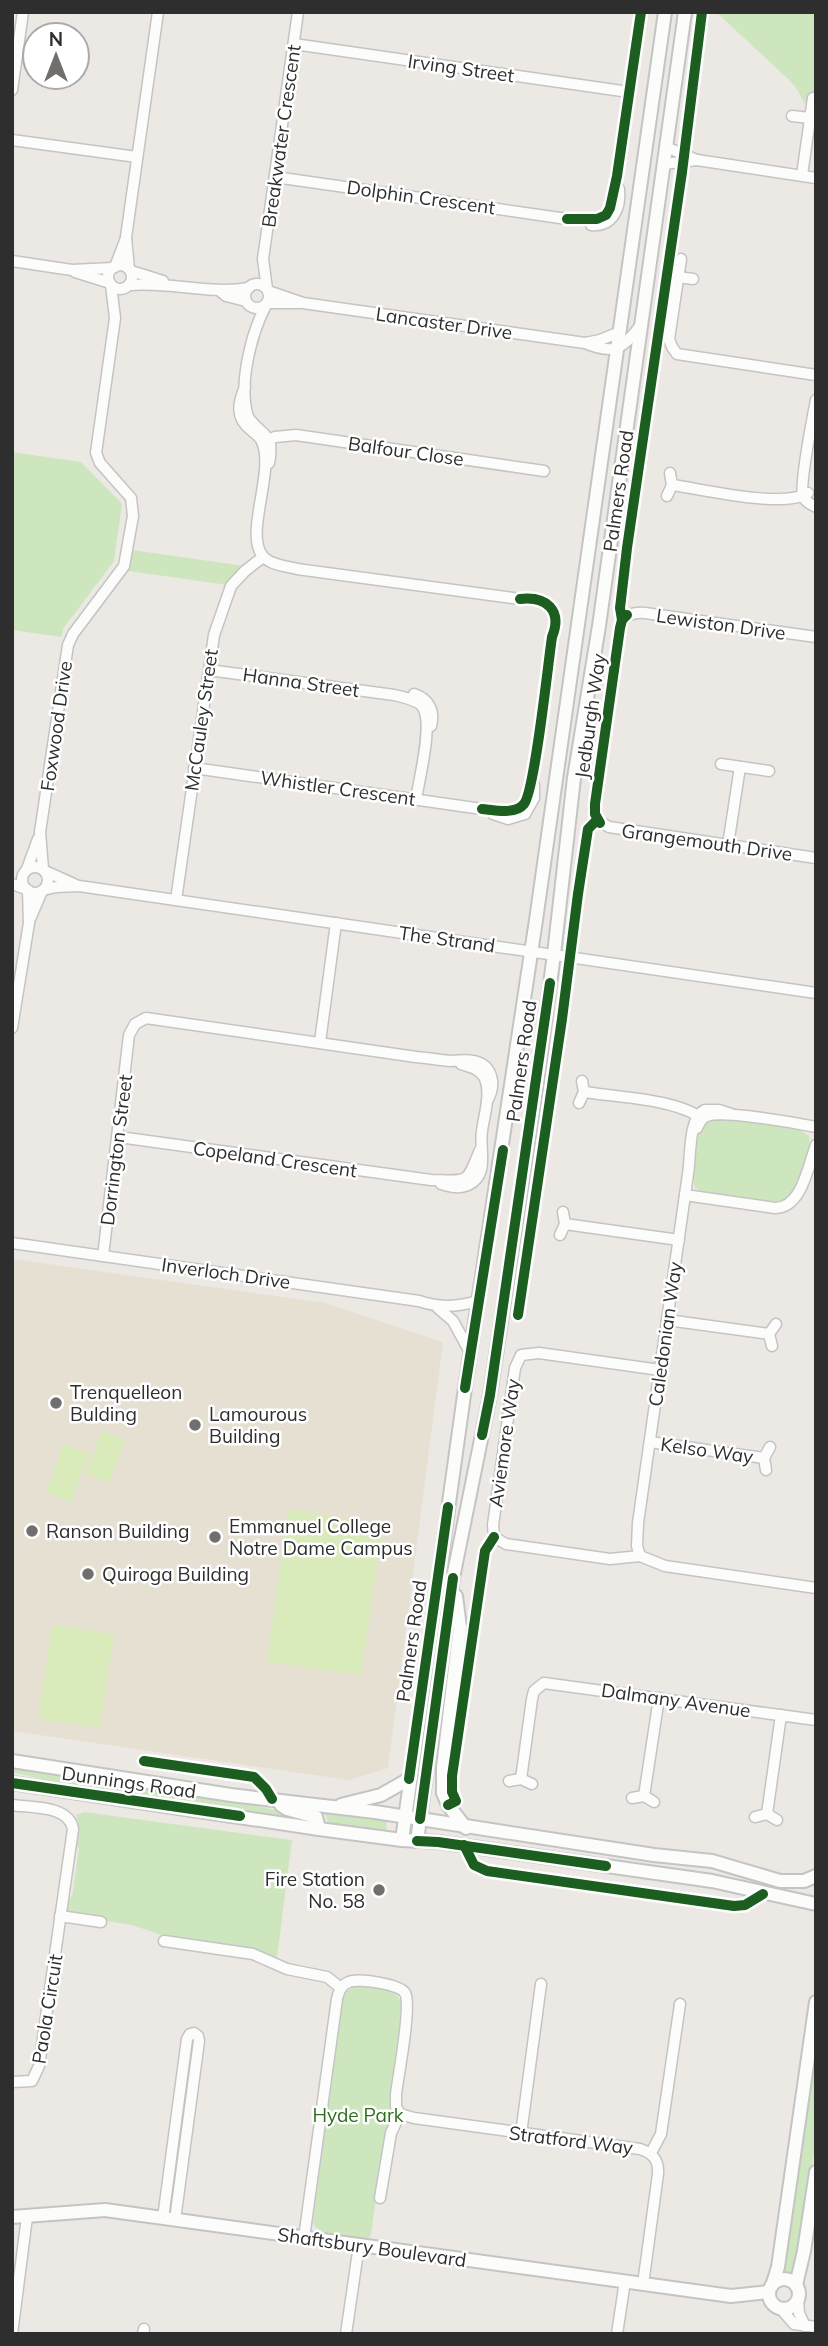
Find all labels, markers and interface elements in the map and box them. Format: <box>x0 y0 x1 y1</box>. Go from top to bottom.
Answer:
north arrow <box>21 21 91 91</box>
text: N <box>49 27 63 51</box>
street label: Breakwater Crescent <box>256 43 306 229</box>
street label: Irving Street <box>406 49 516 87</box>
street label: Dolphin Crescent <box>345 175 497 219</box>
street label: Lancaster Drive <box>374 302 514 344</box>
street label: Palmers Road <box>598 429 638 553</box>
street label: Balfour Close <box>346 431 466 471</box>
street label: Lewiston Drive <box>655 603 787 645</box>
street label: McCauley Street <box>179 647 223 793</box>
street label: Jedburgh Way <box>569 652 611 780</box>
street label: Foxwood Drive <box>35 659 77 793</box>
street label: Hanna Street <box>241 662 361 702</box>
street label: Whistler Crescent <box>259 765 417 811</box>
street label: Grangemouth Drive <box>620 818 794 866</box>
street label: The Strand <box>397 920 497 958</box>
street label: Palmers Road <box>501 999 541 1123</box>
street label: Dorrington Street <box>95 1073 137 1227</box>
street label: Copeland Crescent <box>192 1136 359 1182</box>
street label: Inverloch Drive <box>160 1252 292 1294</box>
street label: Caledonian Way <box>643 1260 687 1408</box>
street label: Aviemore Way <box>483 1377 525 1509</box>
place label: Trenquelleon Bulding <box>70 1380 182 1426</box>
marker: Trenquelleon Bulding <box>48 1395 64 1411</box>
place label: Lamourous Building <box>209 1402 307 1448</box>
marker: Lamourous Building <box>187 1417 203 1433</box>
street label: Kelso Way <box>659 1432 755 1468</box>
place label: Emmanuel College Notre Dame Campus <box>229 1514 413 1560</box>
place label: Ranson Building <box>46 1519 189 1543</box>
marker: Ranson Building <box>24 1523 40 1539</box>
marker: Emmanuel College Notre Dame Campus <box>207 1529 223 1545</box>
place label: Quiroga Building <box>102 1562 249 1586</box>
marker: Quiroga Building <box>80 1566 96 1582</box>
street label: Palmers Road <box>391 1579 431 1703</box>
street label: Dalmany Avenue <box>600 1678 752 1722</box>
street label: Dunnings Road <box>60 1761 198 1803</box>
place label: Fire Station No. 58 <box>265 1867 365 1913</box>
marker: Fire Station No. 58 <box>371 1882 387 1898</box>
street label: Paola Circuit <box>26 1952 68 2066</box>
park label: Hyde Park <box>312 2103 404 2127</box>
street label: Stratford Way <box>508 2120 634 2160</box>
street label: Shaftsbury Boulevard <box>276 2222 468 2272</box>

